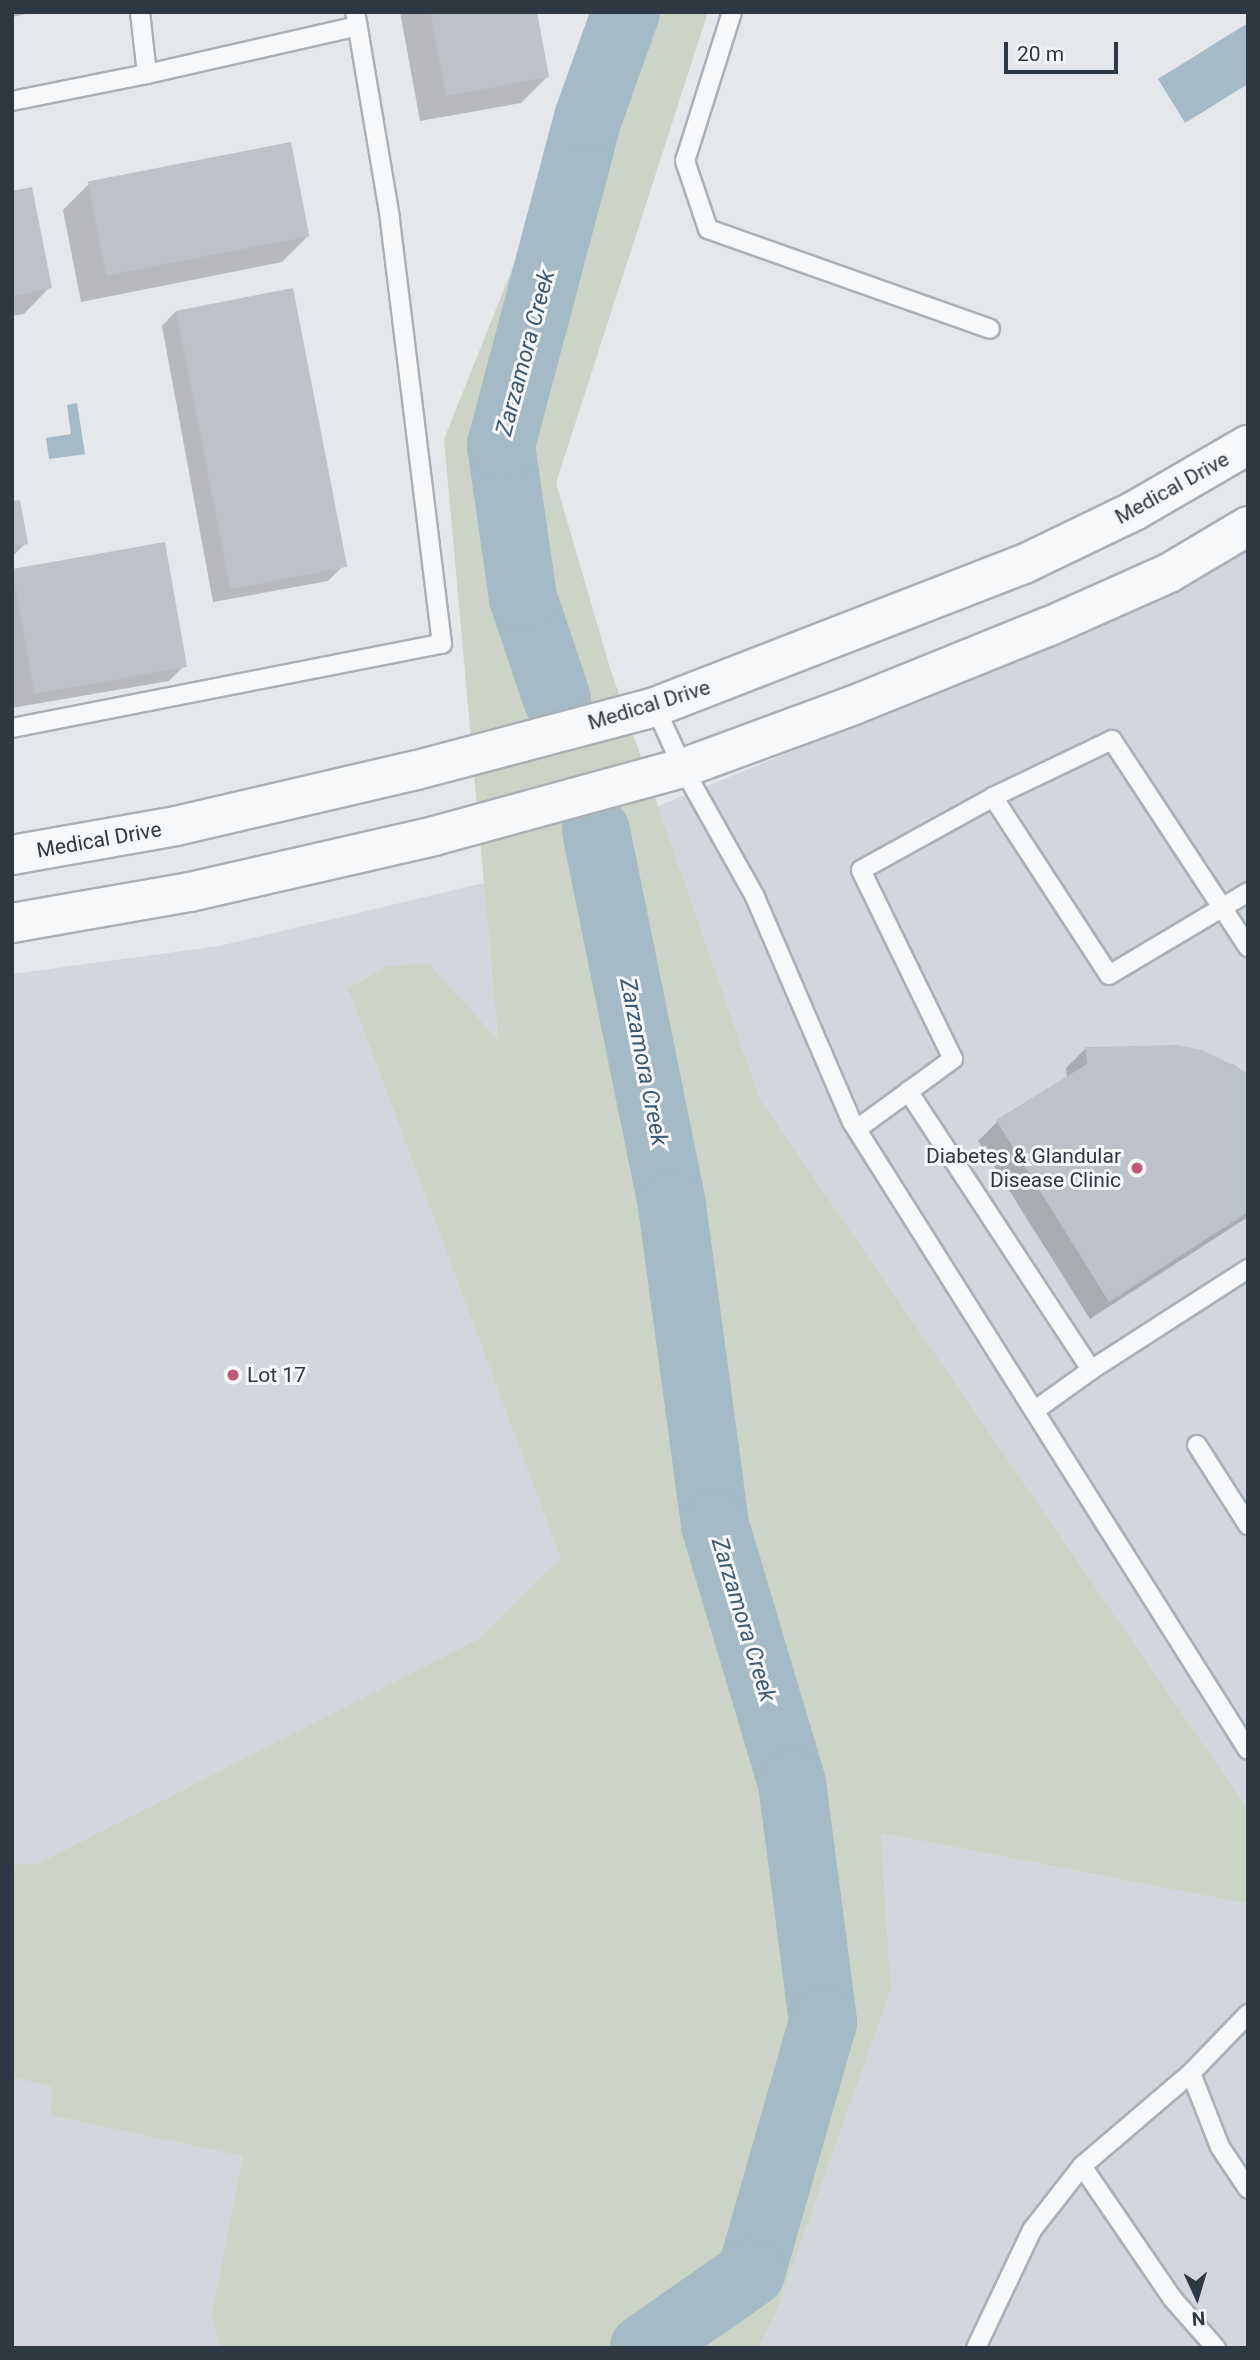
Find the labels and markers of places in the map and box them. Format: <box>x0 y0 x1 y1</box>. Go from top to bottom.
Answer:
place label: Diabetes & Glandular Disease Clinic <box>926 1143 1121 1193</box>
marker: Diabetes & Glandular Disease Clinic <box>1127 1158 1147 1178</box>
place label: Lot 17 <box>247 1362 306 1388</box>
marker: Lot 17 <box>225 1367 241 1383</box>

